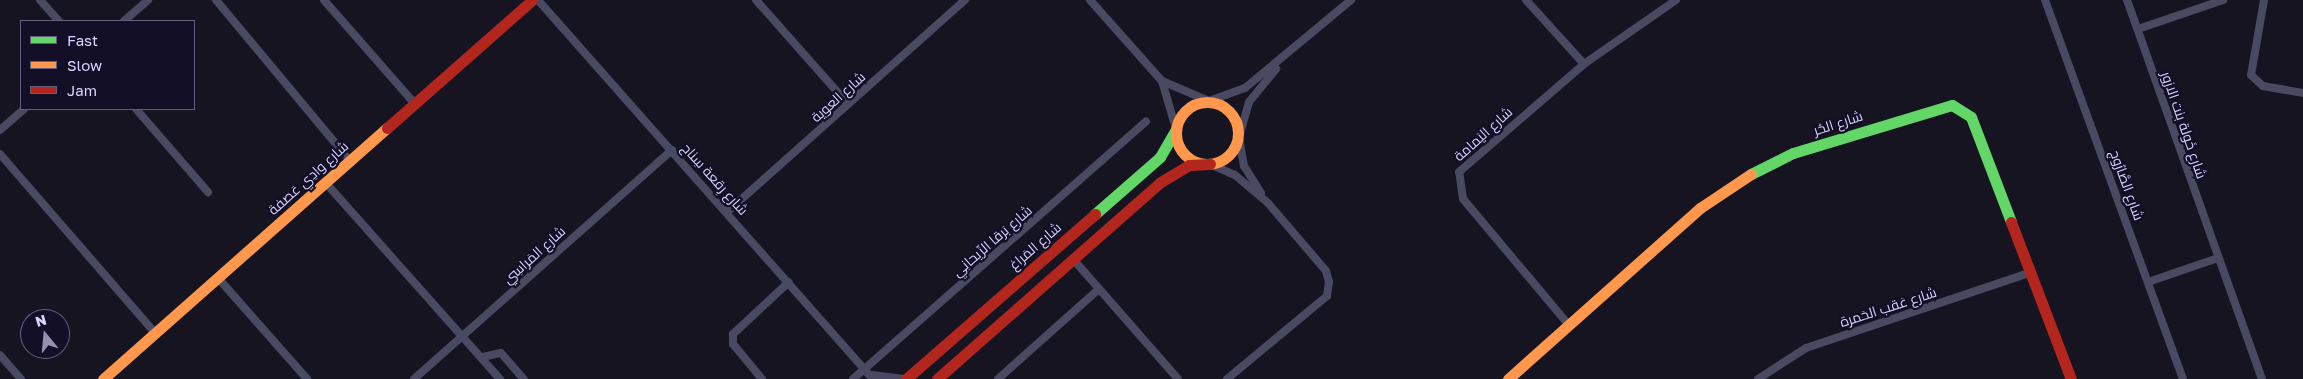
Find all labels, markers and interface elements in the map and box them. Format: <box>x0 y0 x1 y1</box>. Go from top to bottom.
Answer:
legend <box>20 20 195 110</box>
text: Fast <box>67 31 98 49</box>
text: Slow <box>67 56 102 74</box>
street label: شارع العوية <box>807 68 869 126</box>
street label: شارع خَولة بنت الازور <box>2158 69 2210 181</box>
text: Jam <box>67 81 97 99</box>
street label: شارع اليَمامة <box>1450 103 1516 165</box>
street label: شارع الحُر <box>1811 107 1865 139</box>
street label: شارع وادِي عَصفة <box>264 138 352 218</box>
street label: شارع رِقعة سِناح <box>678 139 752 219</box>
street label: شارع الصَّارُوج <box>2106 147 2148 223</box>
street label: شارع بَرقا الرِّيحانِي <box>949 202 1035 280</box>
street label: شارع المَراغ <box>1006 219 1064 273</box>
street label: شارع المَراسِي <box>499 223 569 287</box>
street label: شارع عَقب الحَمرة <box>1838 283 1938 331</box>
north arrow <box>20 309 70 359</box>
text: N <box>33 310 48 330</box>

